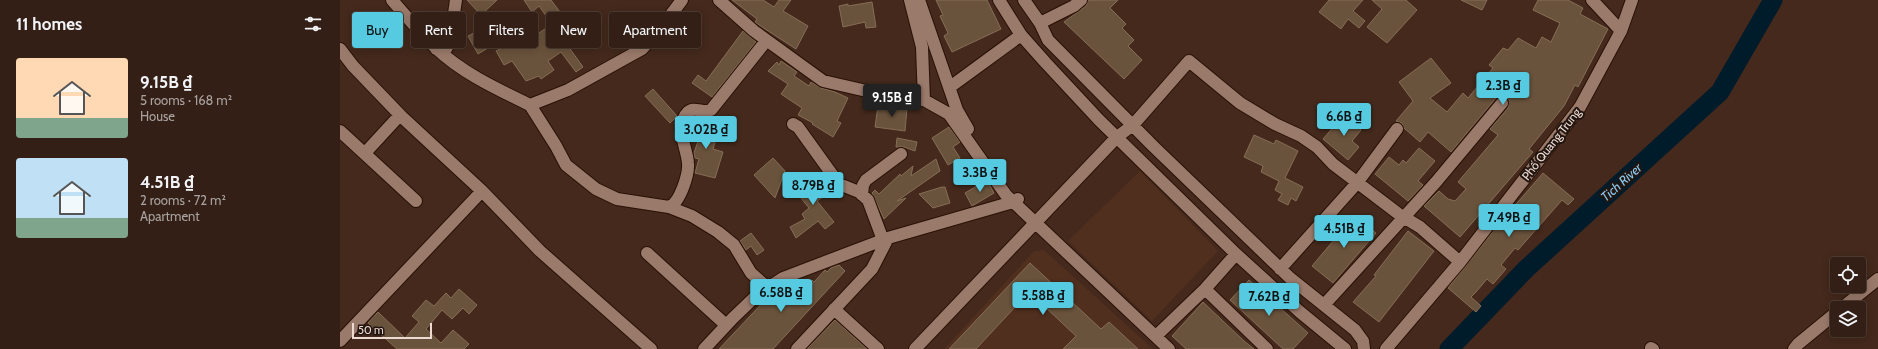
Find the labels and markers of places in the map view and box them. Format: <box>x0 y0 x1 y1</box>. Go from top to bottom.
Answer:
pin: 2.3B ₫ <box>1470 72 1536 106</box>
pin: 9.15B ₫ <box>855 84 929 118</box>
pin: 6.6B ₫ <box>1311 103 1377 137</box>
pin: 3.02B ₫ <box>669 116 743 150</box>
pin: 3.3B ₫ <box>947 159 1013 193</box>
pin: 8.79B ₫ <box>776 172 850 206</box>
pin: 7.49B ₫ <box>1472 204 1546 238</box>
pin: 4.51B ₫ <box>1307 215 1381 249</box>
pin: 6.58B ₫ <box>744 279 818 313</box>
pin: 5.58B ₫ <box>1006 282 1080 316</box>
pin: 7.62B ₫ <box>1232 283 1306 317</box>

